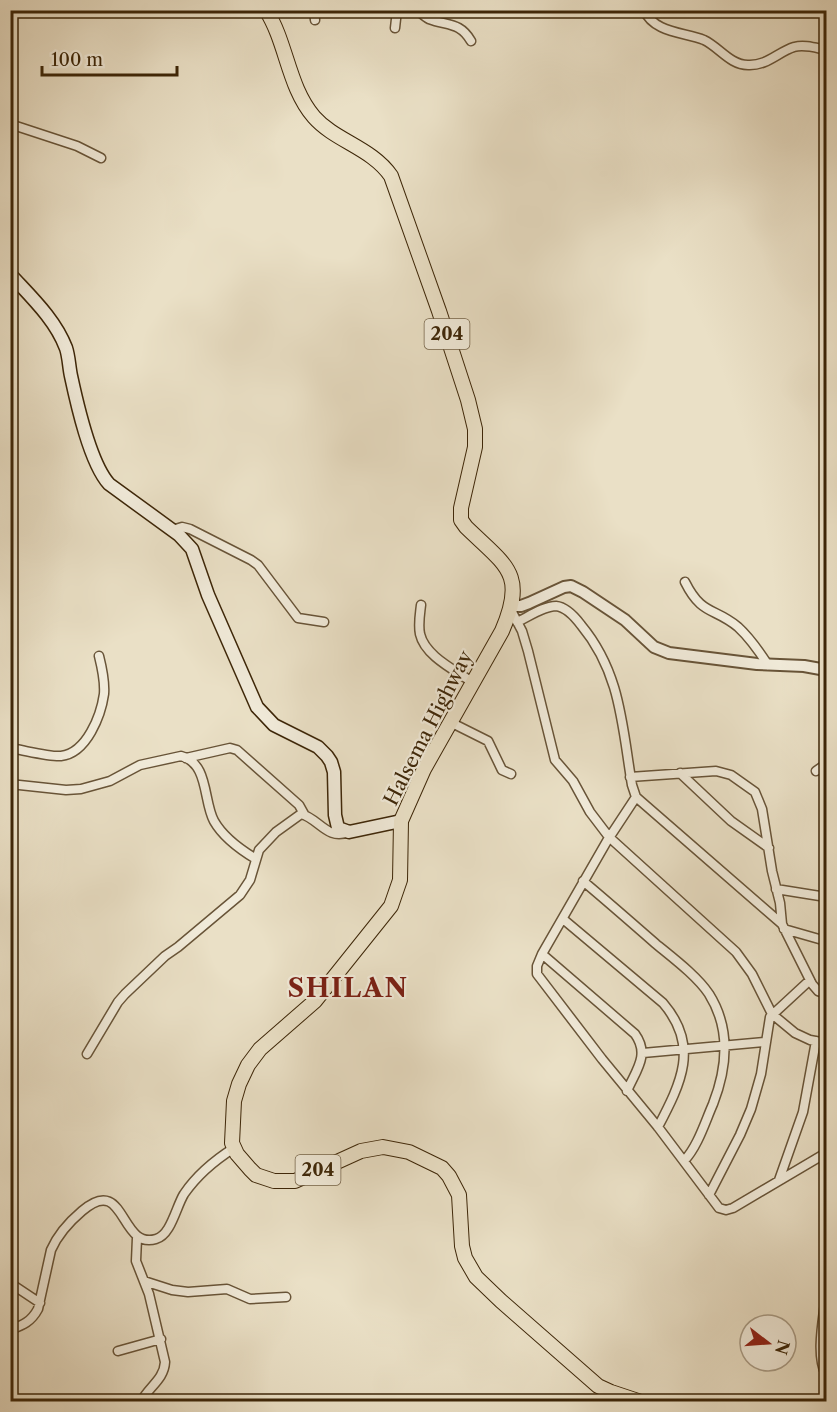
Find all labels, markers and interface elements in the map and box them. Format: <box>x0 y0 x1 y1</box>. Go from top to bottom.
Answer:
scale bar <box>42 39 177 77</box>
text: 100 m <box>51 49 103 71</box>
road number: 204 <box>424 319 470 349</box>
street label: Halsema Highway <box>379 646 478 809</box>
district label: SHILAN <box>288 972 408 1004</box>
road number: 204 <box>296 1155 340 1185</box>
north arrow <box>738 1313 798 1373</box>
text: N <box>771 1338 794 1357</box>

